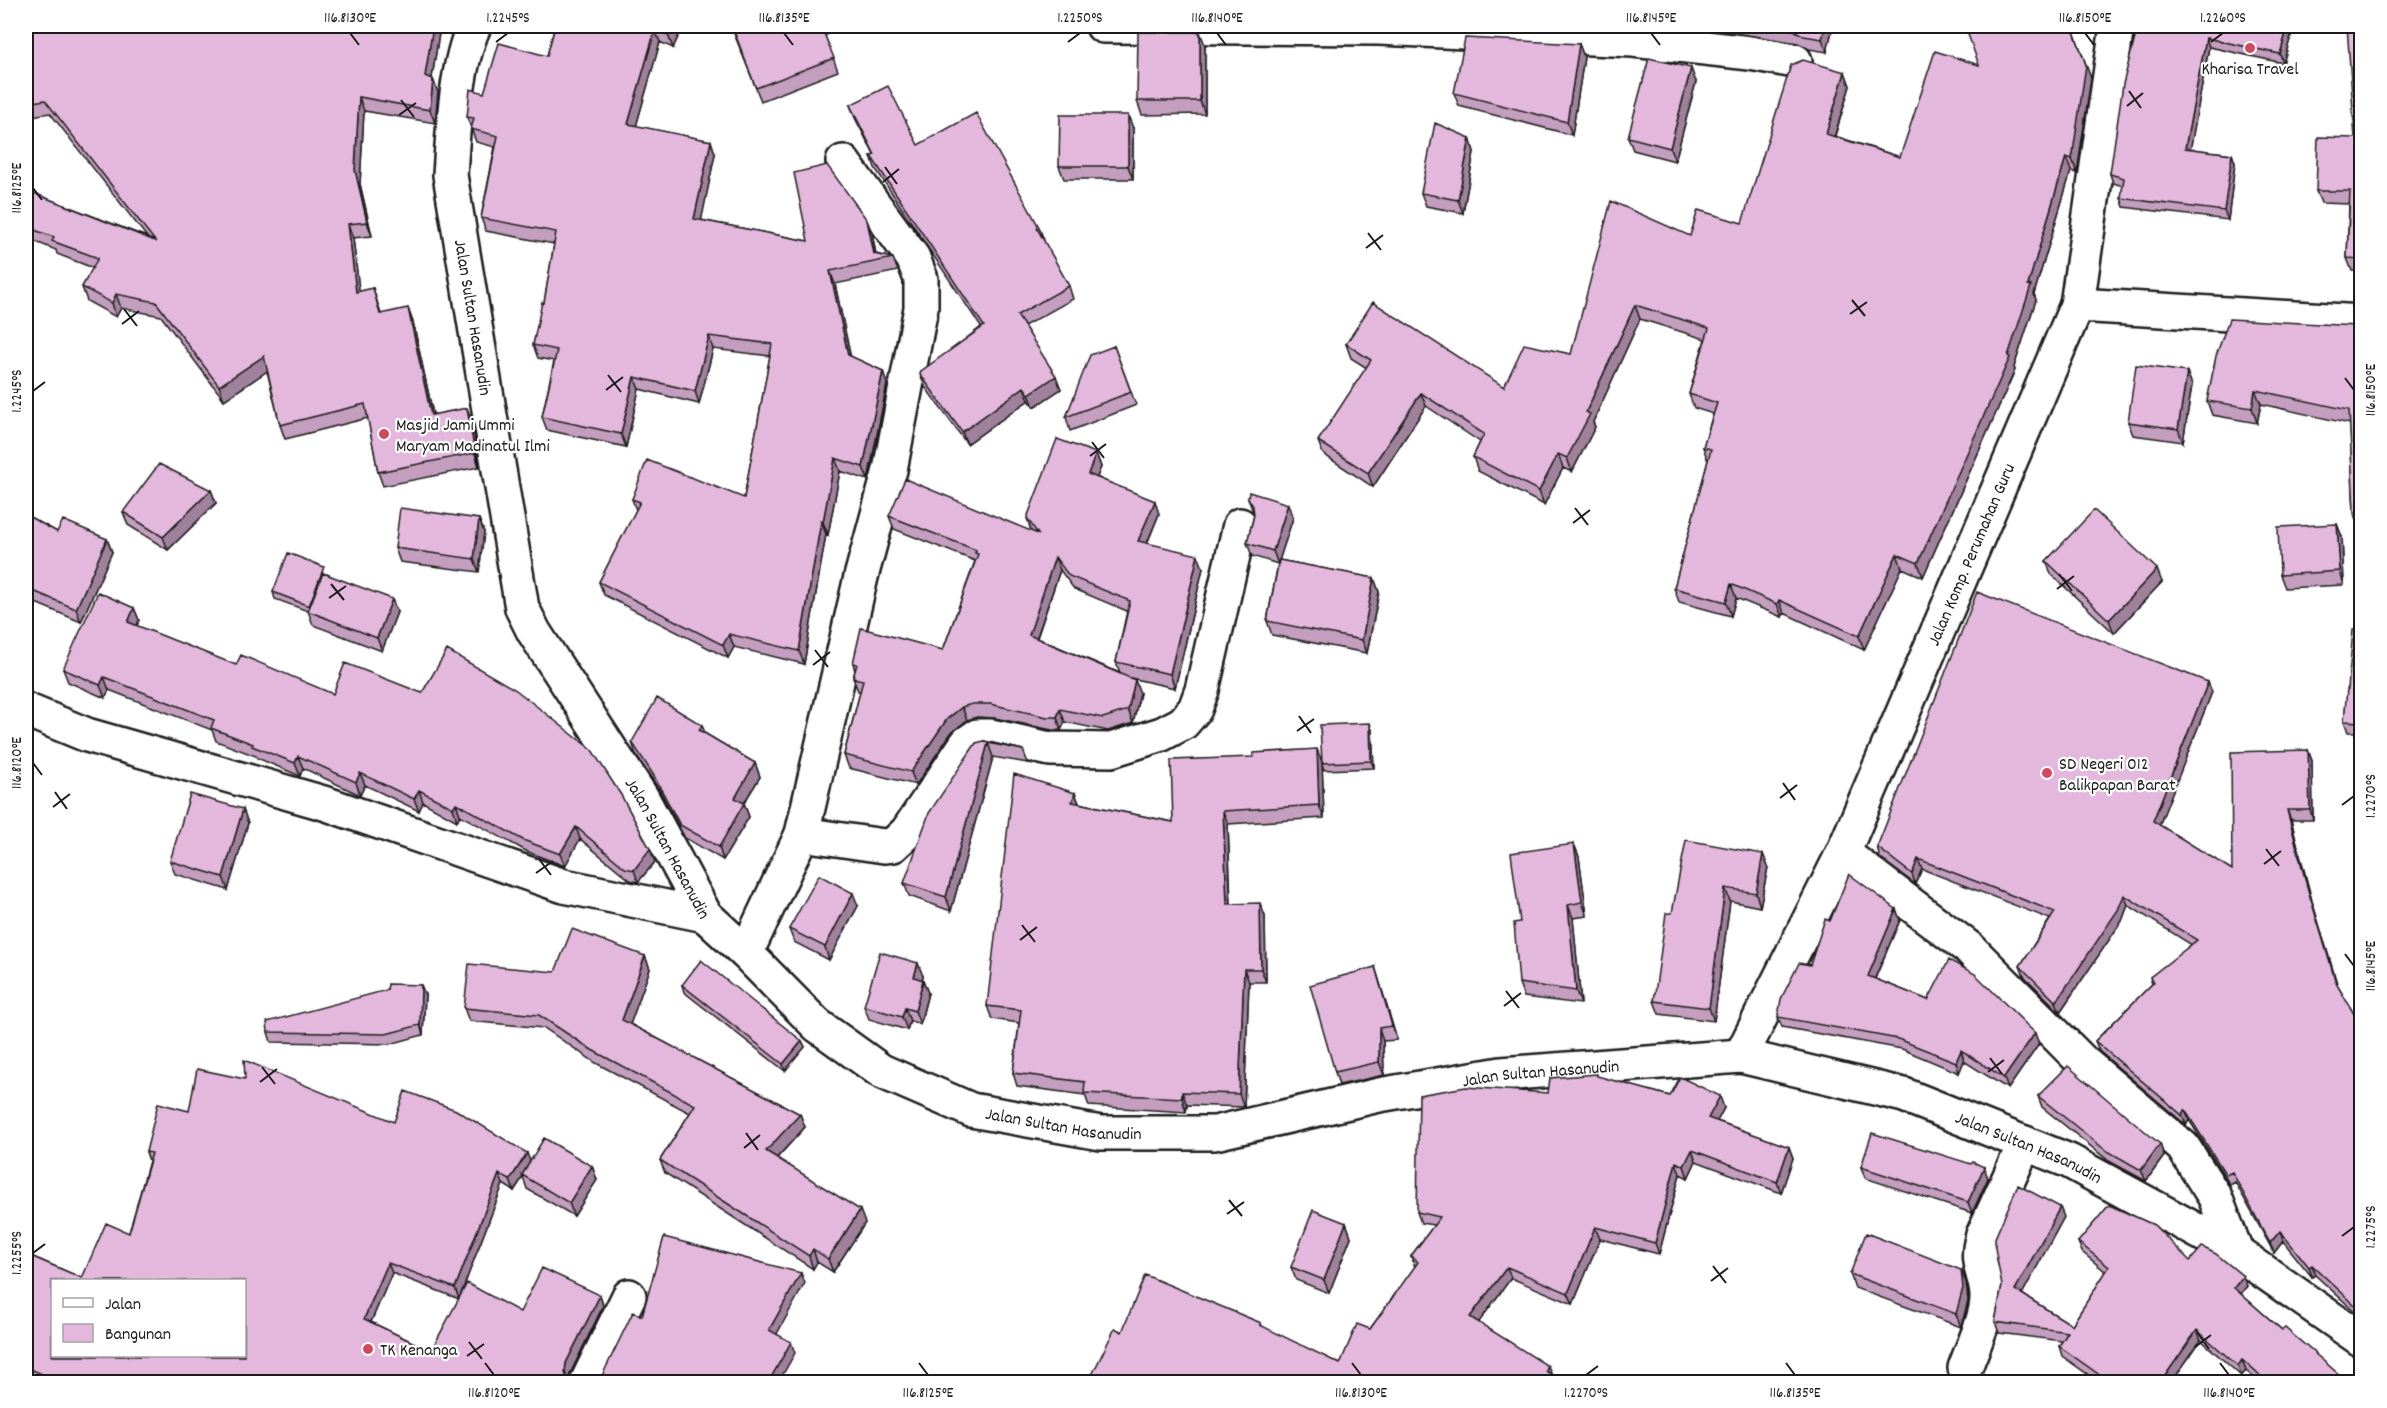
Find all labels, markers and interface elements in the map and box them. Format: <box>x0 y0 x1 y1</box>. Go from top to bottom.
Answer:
text: 116.8130°E <box>324 8 376 30</box>
text: 1.2245°S <box>486 8 530 30</box>
text: 116.8135°E <box>759 8 810 30</box>
text: 1.2250°S <box>1057 8 1103 30</box>
text: 116.8140°E <box>1191 8 1243 30</box>
text: 116.8145°E <box>1626 8 1676 30</box>
text: 116.8150°E <box>2059 8 2111 30</box>
text: 1.2260°S <box>2200 8 2246 30</box>
marker: Kharisa Travel <box>2243 41 2257 55</box>
place label: Kharisa Travel <box>2201 58 2299 83</box>
text: 116.8125°E <box>7 162 29 213</box>
street label: Jalan Sultan Hasanudin <box>446 238 496 398</box>
text: 116.8150°E <box>2361 364 2383 416</box>
text: 1.2245°S <box>7 369 29 413</box>
place label: Masjid Jami Ummi Maryam Madinatul Ilmi <box>396 414 550 460</box>
marker: Masjid Jami Ummi Maryam Madinatul Ilmi <box>377 427 391 441</box>
street label: Jalan Komp. Perumahan Guru <box>1923 460 2023 650</box>
text: 116.8120°E <box>7 737 29 789</box>
place label: SD Negeri 012 Balikpapan Barat <box>2059 753 2176 799</box>
marker: SD Negeri 012 Balikpapan Barat <box>2040 766 2054 780</box>
street label: Jalan Sultan Hasanudin <box>617 774 715 924</box>
text: 1.2270°S <box>2361 774 2383 818</box>
text: 116.8145°E <box>2361 941 2383 991</box>
street label: Jalan Sultan Hasanudin <box>1461 1055 1620 1095</box>
street label: Jalan Sultan Hasanudin <box>983 1103 1142 1148</box>
street label: Jalan Sultan Hasanudin <box>1951 1107 2106 1192</box>
text: 1.2275°S <box>2361 1205 2383 1249</box>
text: 1.2255°S <box>7 1231 29 1275</box>
legend <box>51 1279 246 1357</box>
text: Jalan <box>105 1293 141 1318</box>
text: Bangunan <box>105 1323 171 1348</box>
place label: TK Kenanga <box>380 1339 458 1364</box>
marker: TK Kenanga <box>361 1342 375 1356</box>
text: 116.8120°E <box>468 1383 520 1405</box>
text: 116.8125°E <box>903 1383 954 1405</box>
text: 116.8130°E <box>1335 1383 1387 1405</box>
text: 1.2270°S <box>1564 1383 1608 1405</box>
text: 116.8135°E <box>1770 1383 1821 1405</box>
text: 116.8140°E <box>2203 1383 2255 1405</box>

